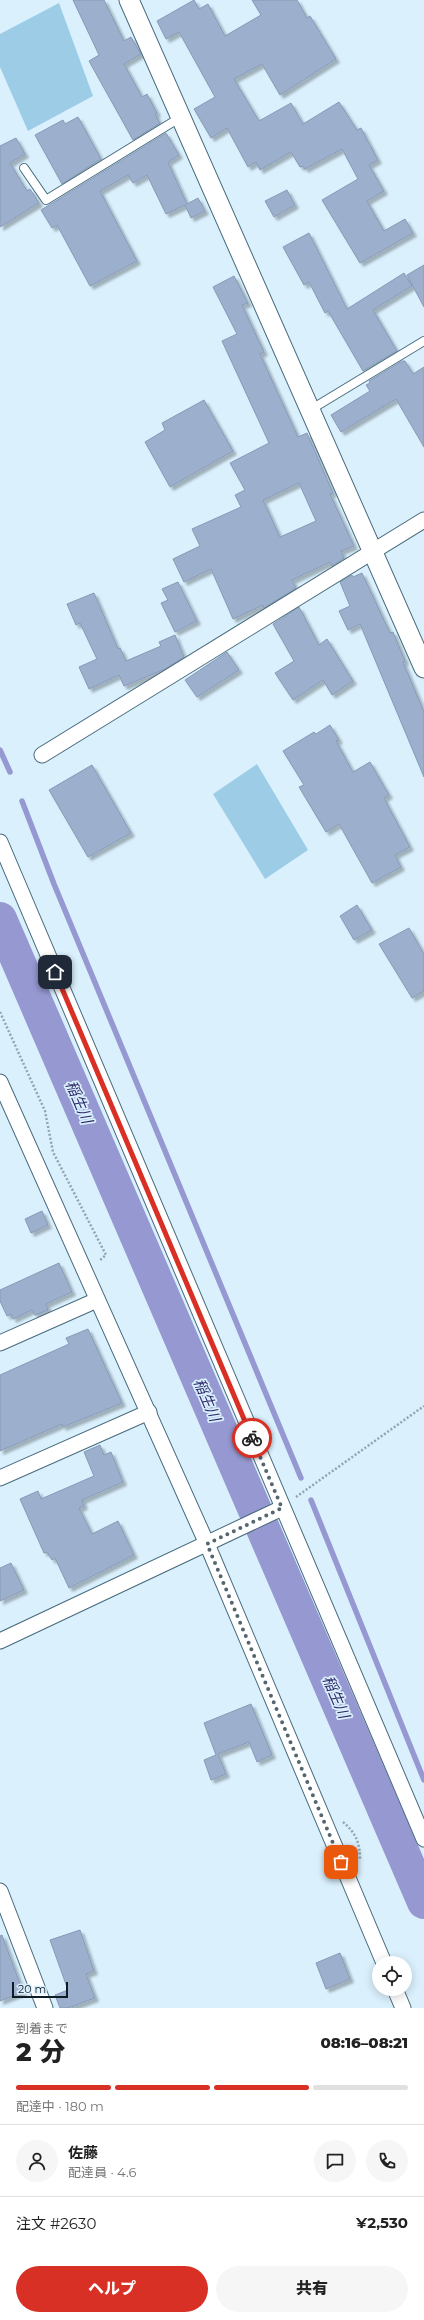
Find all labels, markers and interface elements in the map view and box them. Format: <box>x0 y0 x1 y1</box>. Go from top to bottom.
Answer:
pin <box>38 955 72 989</box>
icon: home <box>44 961 66 983</box>
water label: 稲生川 <box>62 1077 98 1128</box>
water label: 稲生川 <box>190 1375 226 1426</box>
courier <box>232 1418 272 1458</box>
icon: bike <box>241 1427 263 1449</box>
water label: 稲生川 <box>319 1672 355 1723</box>
pin <box>324 1845 358 1879</box>
icon: bag <box>330 1851 352 1873</box>
map controls <box>372 1956 412 1996</box>
button: locate <box>372 1956 412 1996</box>
scale bar <box>12 1980 68 1999</box>
text: 20 m <box>18 1982 46 1996</box>
text: 到着まで <box>16 2020 68 2036</box>
text: 08:16–08:21 <box>320 2033 408 2052</box>
text: 2 分 <box>16 2036 65 2068</box>
text: 配達中 · 180 m <box>16 2098 104 2114</box>
button: person <box>16 2140 58 2182</box>
button: chat <box>314 2140 356 2182</box>
button: phone <box>366 2140 408 2182</box>
text: 佐藤 <box>68 2143 98 2162</box>
text: 配達員 · 4.6 <box>68 2164 136 2180</box>
text: ¥2,530 <box>356 2213 408 2232</box>
text: 注文 #2630 <box>16 2214 96 2233</box>
button: ヘルプ <box>16 2266 208 2312</box>
button: 共有 <box>216 2266 408 2312</box>

